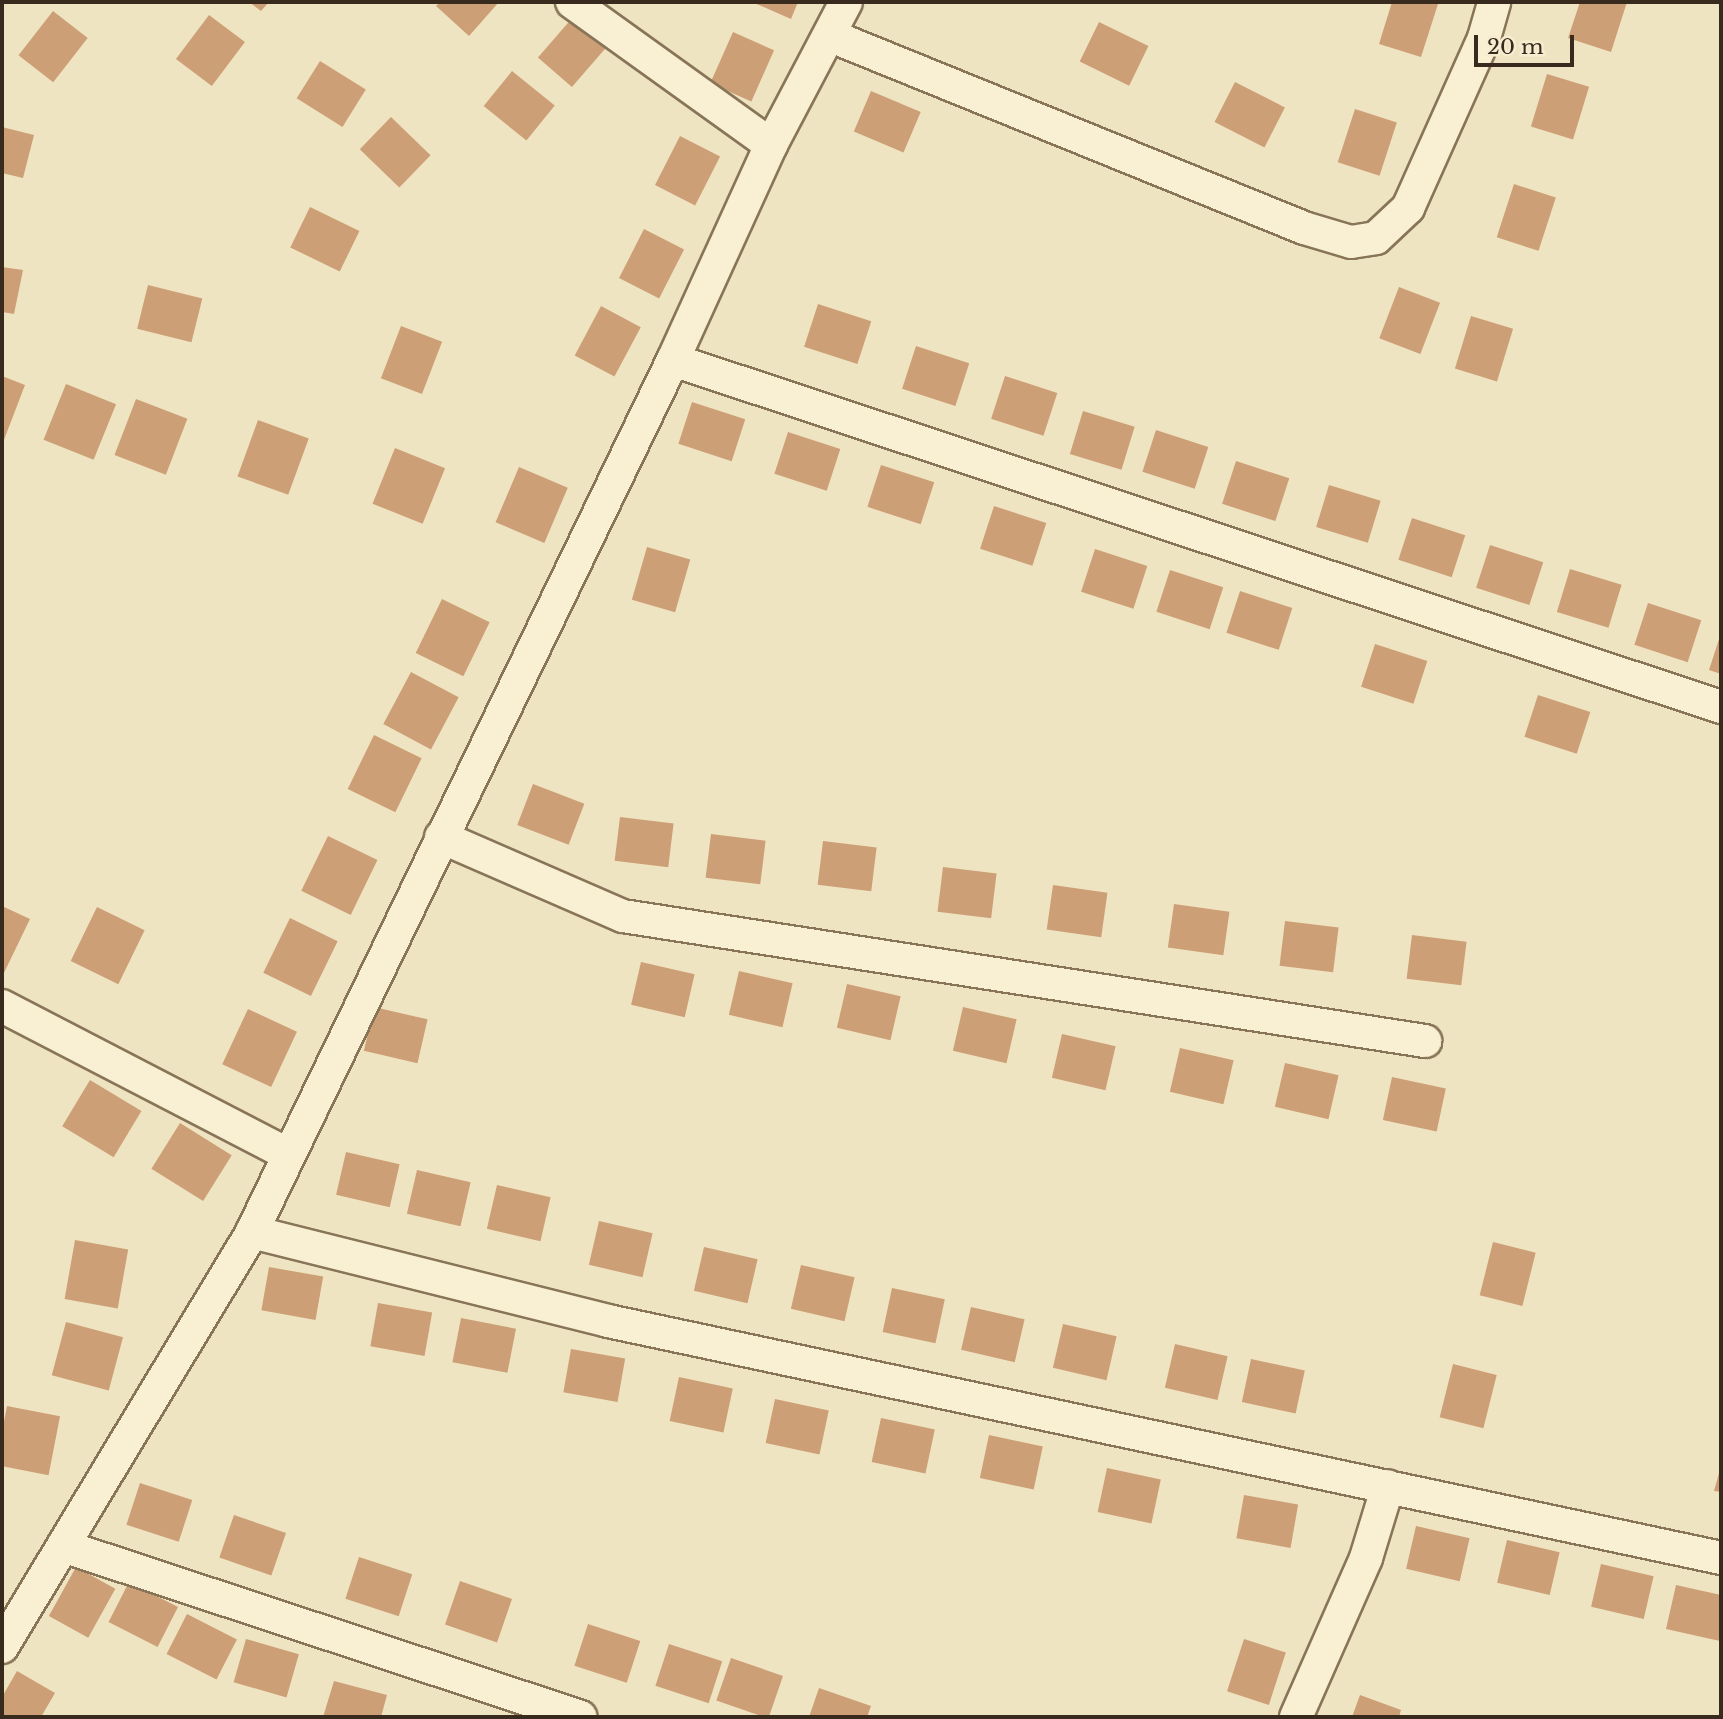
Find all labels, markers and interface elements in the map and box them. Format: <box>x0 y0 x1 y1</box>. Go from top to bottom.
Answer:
scale bar <box>1478 21 1578 65</box>
text: 20 m <box>1487 34 1544 60</box>

